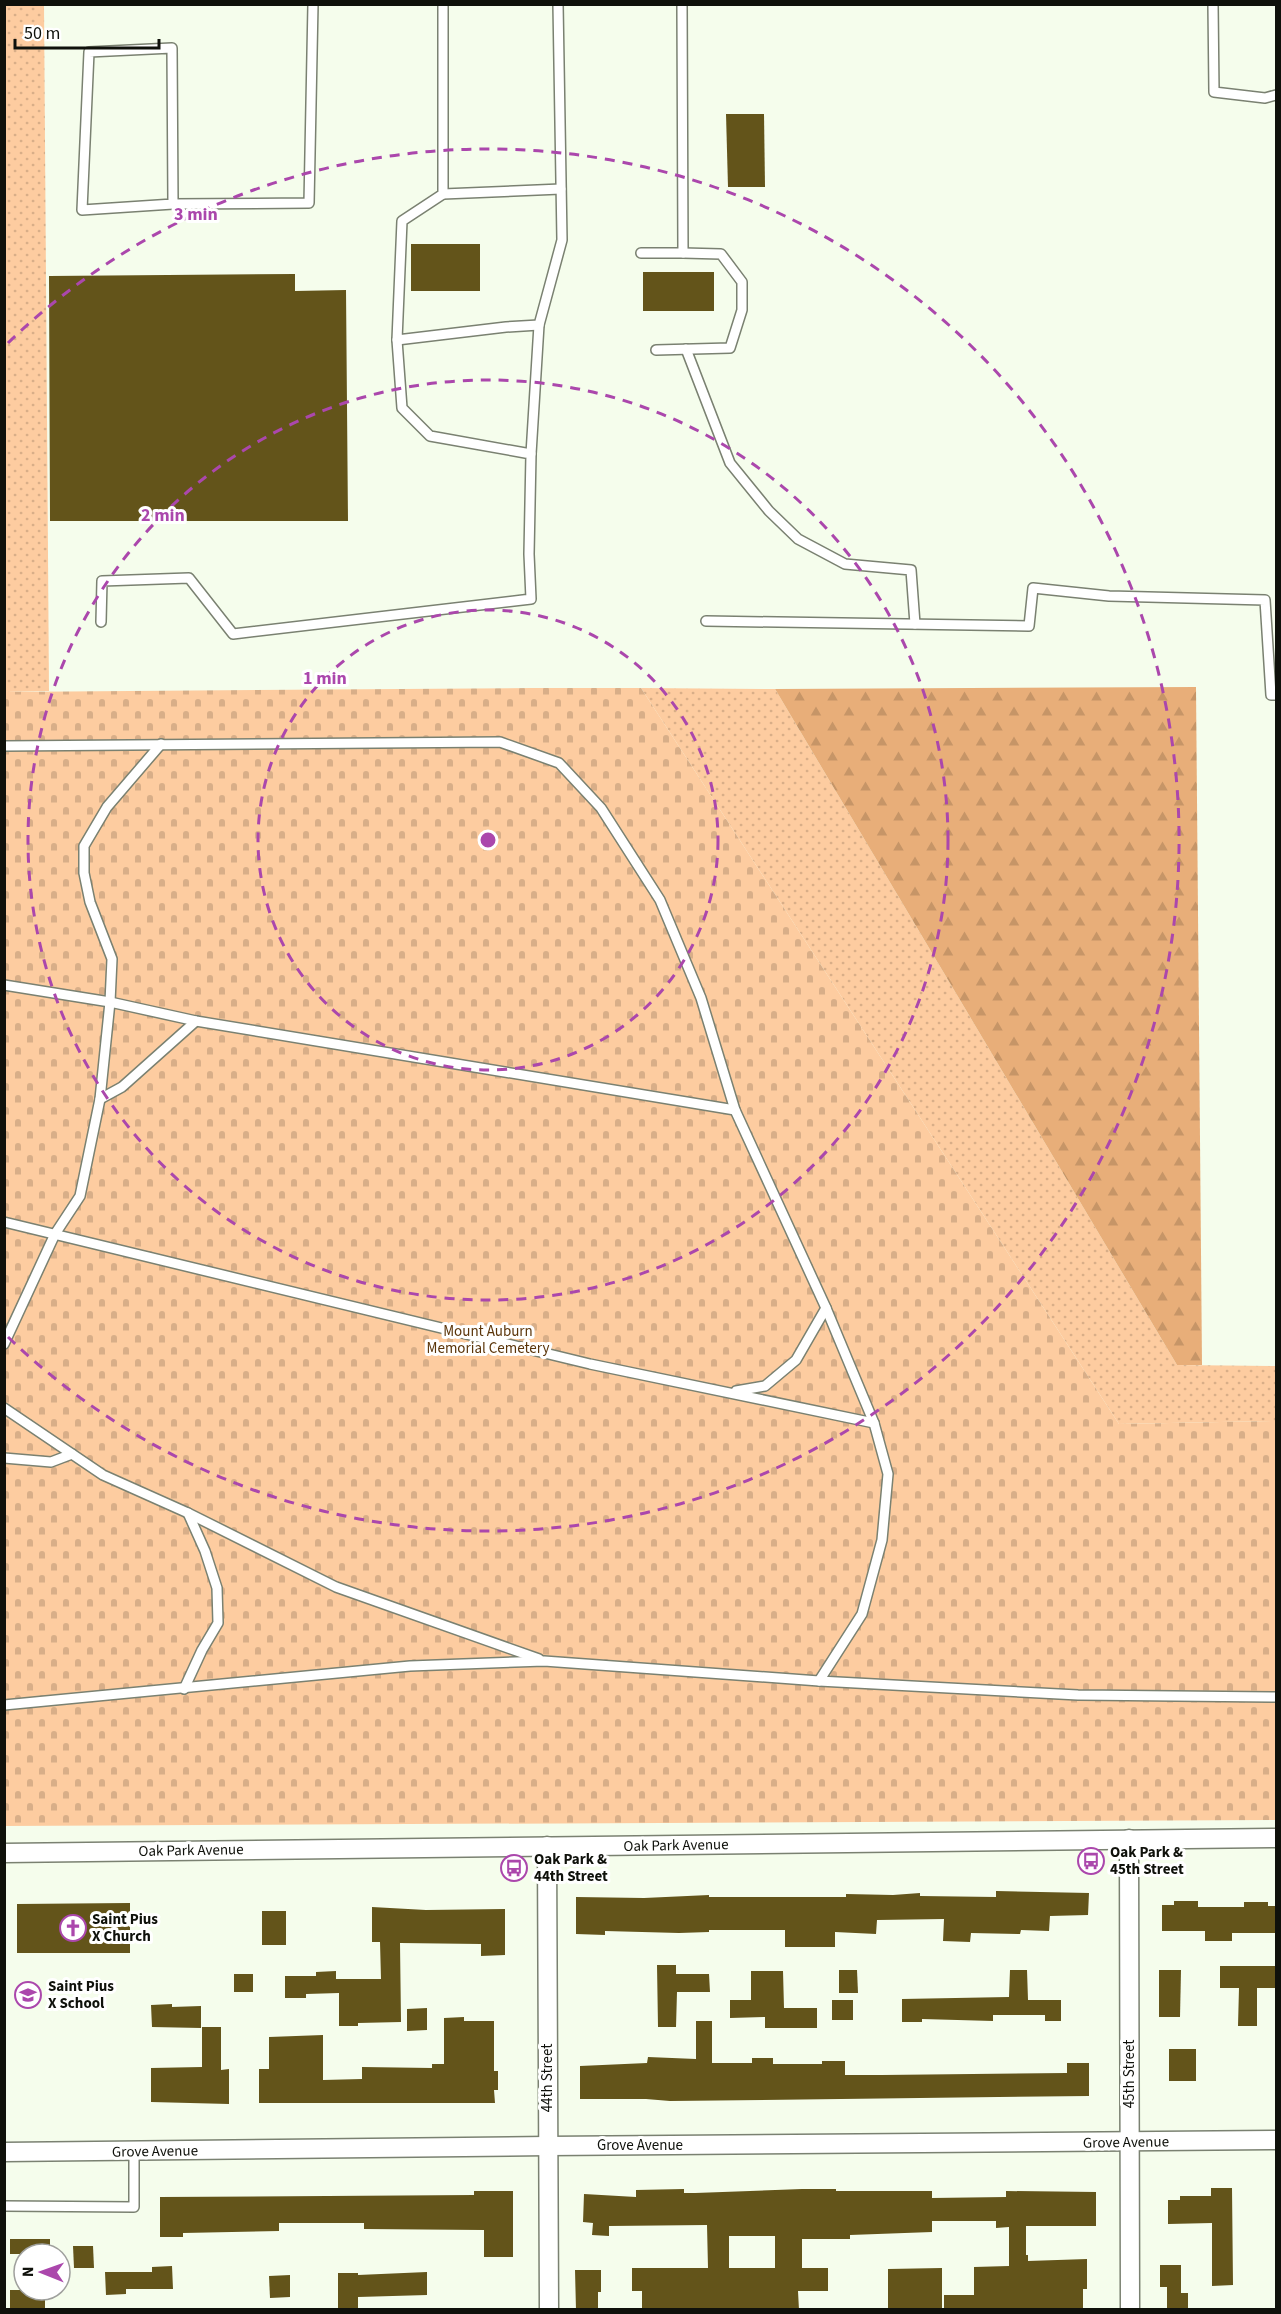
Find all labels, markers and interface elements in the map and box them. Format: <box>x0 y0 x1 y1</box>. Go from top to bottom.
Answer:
scale bar <box>15 12 159 50</box>
text: 50 m <box>24 21 60 46</box>
text: 3 min <box>174 202 218 227</box>
text: 2 min <box>141 503 185 528</box>
text: 1 min <box>303 666 347 691</box>
centre of rings <box>478 830 498 850</box>
park label: Mount Auburn Memorial Cemetery <box>427 1321 549 1359</box>
street label: Oak Park Avenue <box>623 1834 729 1857</box>
street label: Oak Park Avenue <box>138 1839 244 1862</box>
place label: Oak Park & 45th Street <box>1110 1842 1184 1880</box>
bus stop icon: Oak Park & 45th Street <box>1076 1846 1106 1876</box>
place label: Oak Park & 44th Street <box>534 1849 608 1887</box>
bus stop icon: Oak Park & 44th Street <box>499 1853 529 1883</box>
place label: Saint Pius X Church <box>92 1909 158 1947</box>
church icon: Saint Pius X Church <box>58 1913 88 1943</box>
place label: Saint Pius X School <box>48 1976 114 2014</box>
school or university icon: Saint Pius X School <box>13 1980 43 2010</box>
street label: 45th Street <box>1119 2040 1140 2108</box>
street label: 44th Street <box>537 2044 558 2112</box>
street label: Grove Avenue <box>1083 2131 1169 2154</box>
street label: Grove Avenue <box>597 2135 683 2156</box>
street label: Grove Avenue <box>112 2140 198 2163</box>
north arrow <box>12 2242 72 2302</box>
text: N <box>17 2266 39 2277</box>

